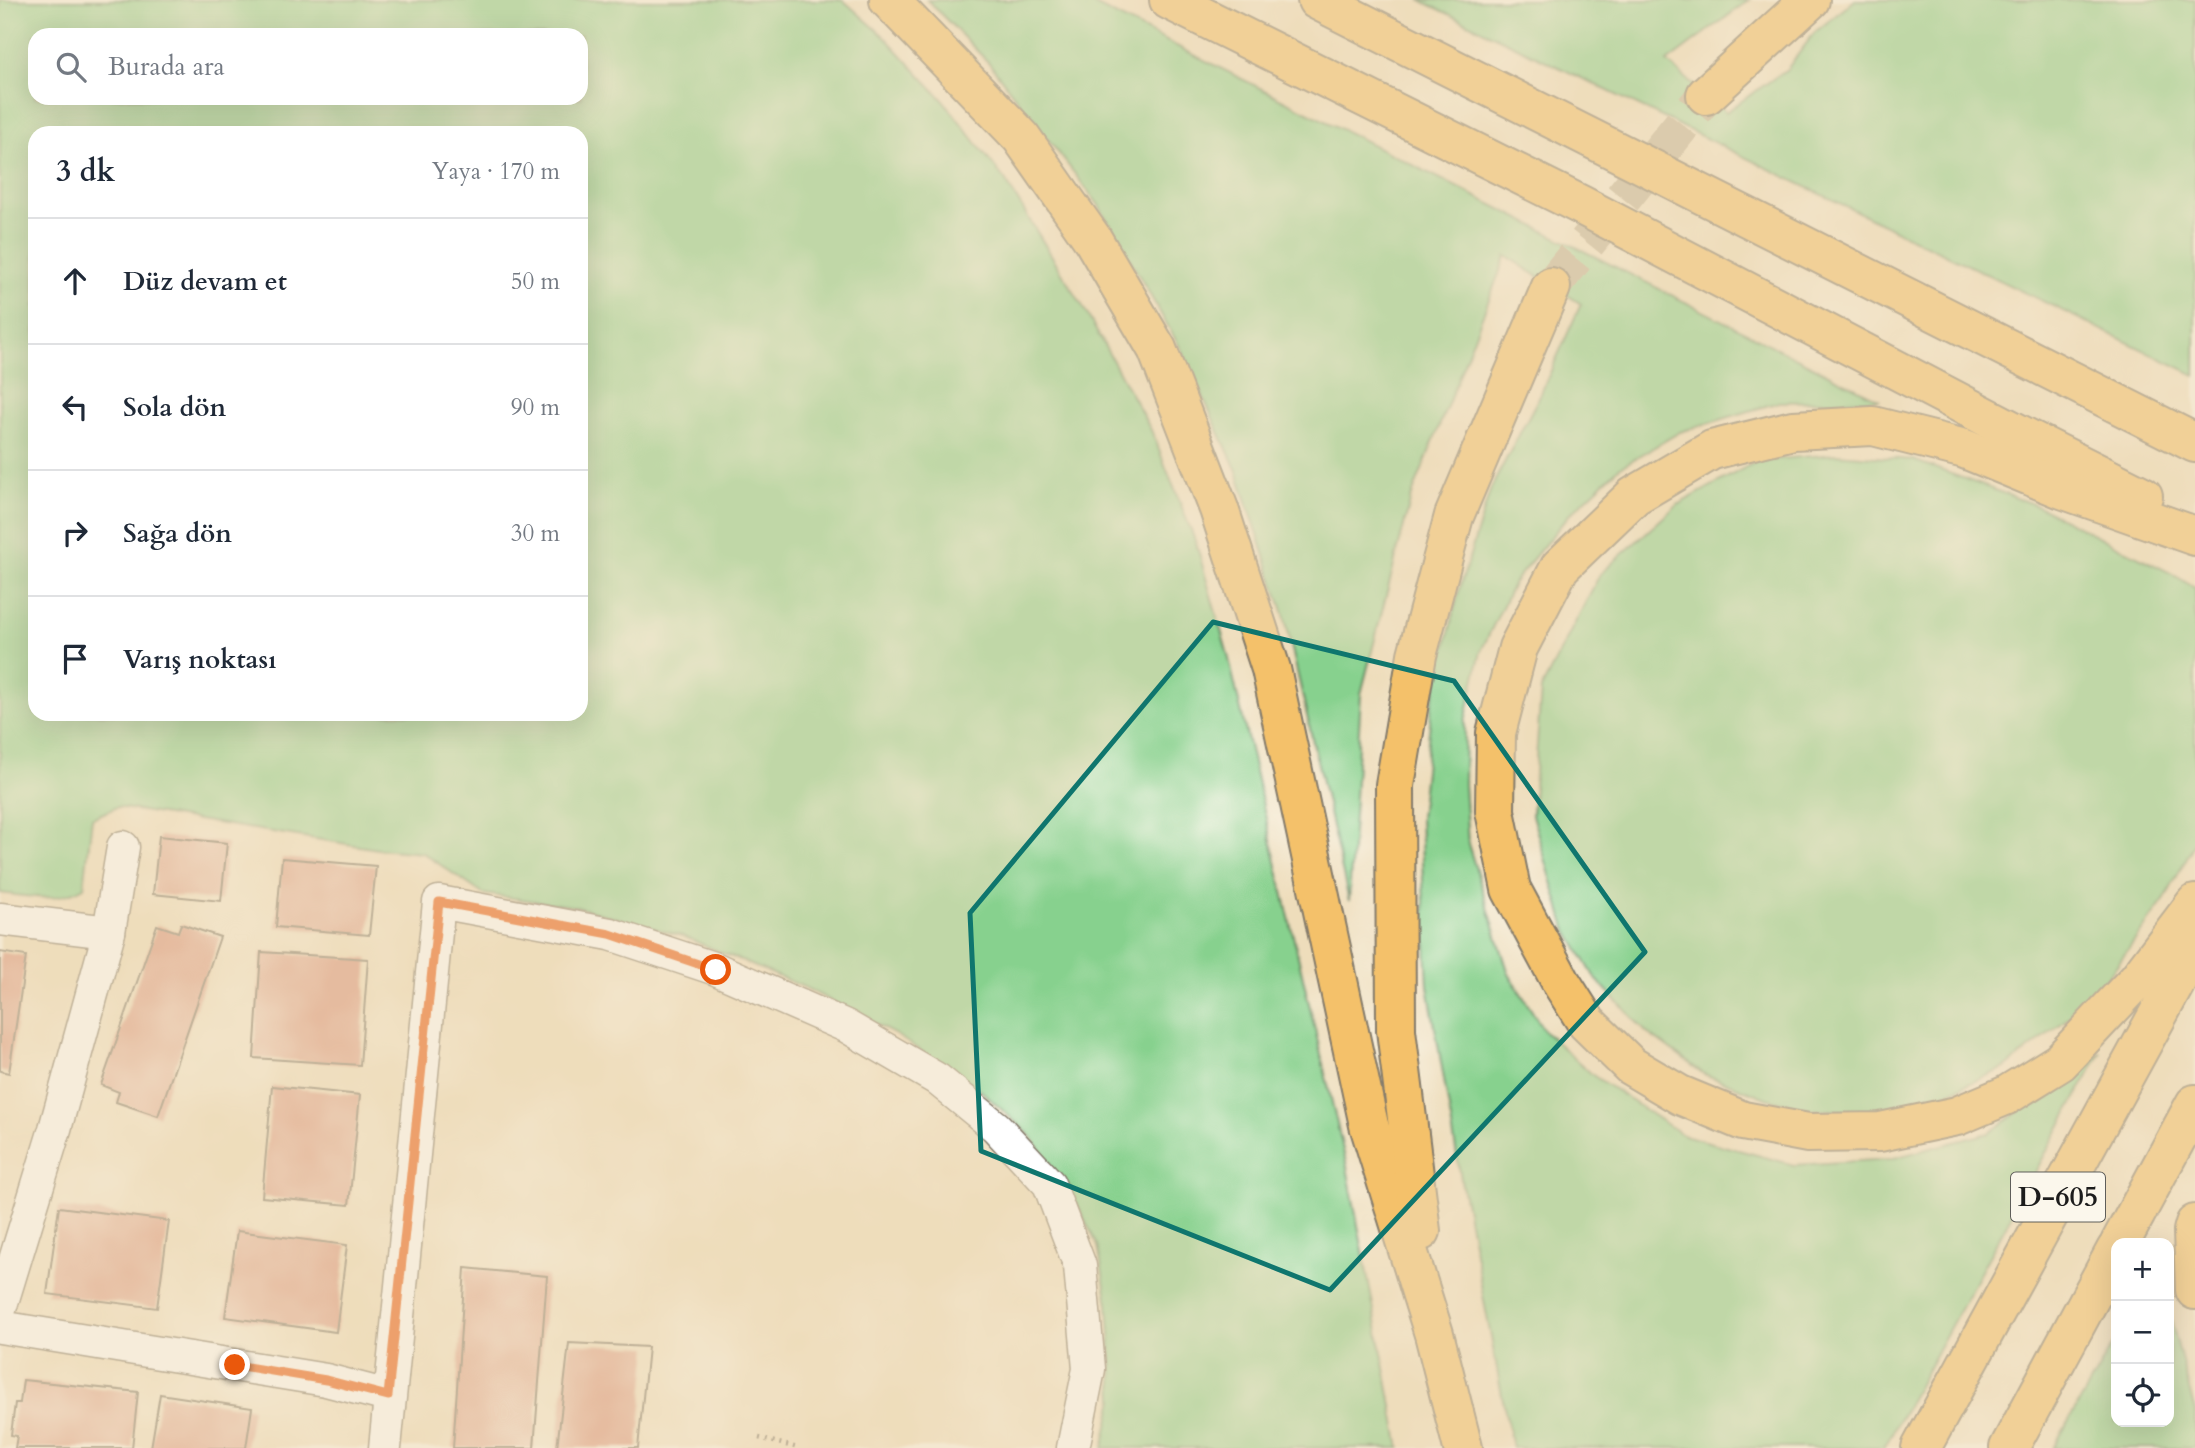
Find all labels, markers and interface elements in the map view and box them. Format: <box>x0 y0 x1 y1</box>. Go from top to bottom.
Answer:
search box <box>28 28 588 105</box>
icon: search <box>52 48 90 86</box>
text: Burada ara <box>108 49 225 84</box>
text: 3 dk <box>56 151 115 192</box>
text: Yaya · 170 m <box>432 156 560 187</box>
icon: ahead <box>56 262 94 300</box>
text: Düz devam et <box>123 264 287 299</box>
text: 50 m <box>511 266 560 297</box>
icon: left <box>56 388 94 426</box>
text: Sola dön <box>123 390 226 425</box>
text: 90 m <box>511 392 560 423</box>
icon: right <box>56 514 94 552</box>
text: Sağa dön <box>123 516 232 551</box>
text: 30 m <box>511 518 560 549</box>
icon: arrive <box>56 640 94 678</box>
text: Varış noktası <box>123 642 276 677</box>
route start <box>700 954 731 985</box>
road number: D-605 <box>2011 1172 2105 1222</box>
map controls <box>2111 1238 2174 1427</box>
button: + <box>2111 1238 2174 1301</box>
button: − <box>2111 1301 2174 1364</box>
route end <box>219 1349 250 1380</box>
button: locate <box>2111 1364 2174 1427</box>

